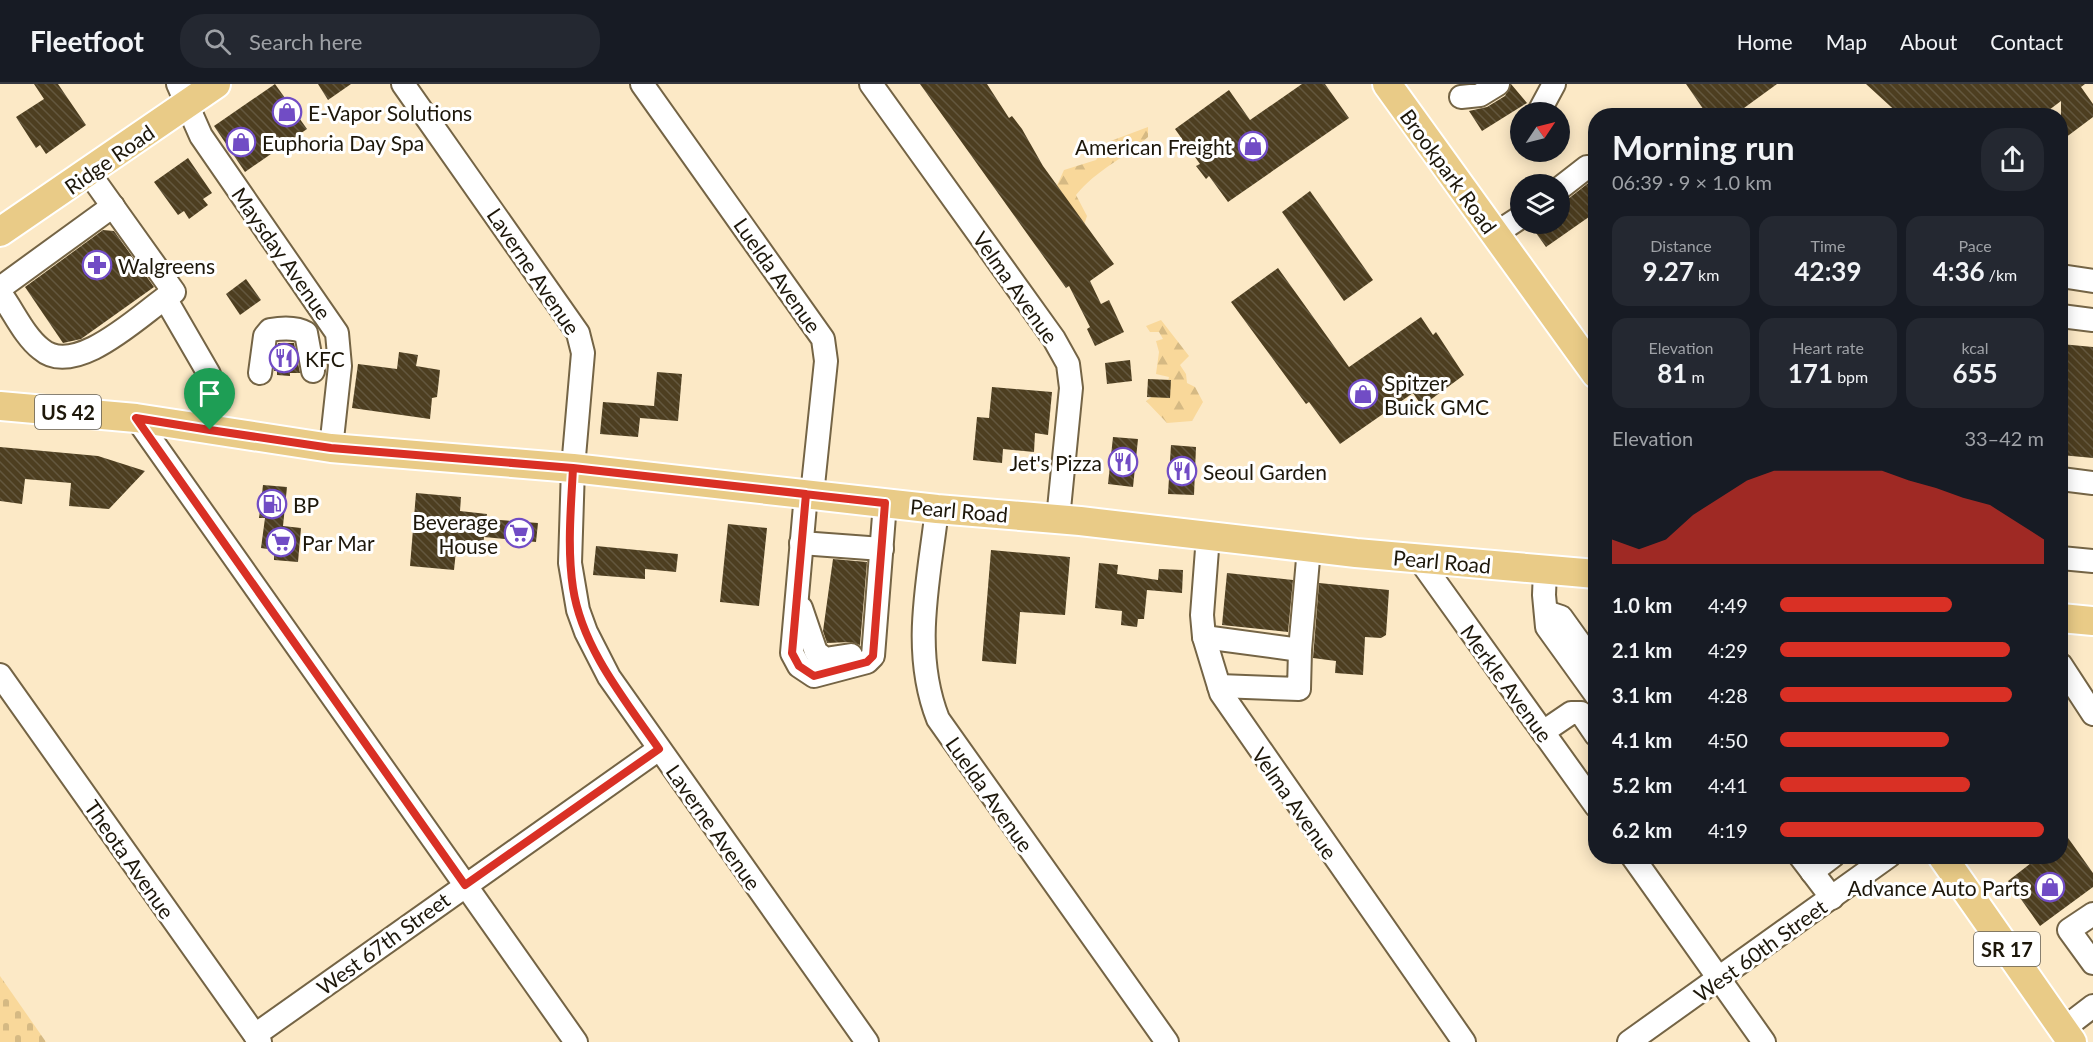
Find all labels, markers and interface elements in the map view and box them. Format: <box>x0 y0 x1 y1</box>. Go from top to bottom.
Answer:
search box <box>180 14 600 68</box>
text: Fleetfoot <box>30 24 144 58</box>
icon: search <box>201 25 234 58</box>
text: Search here <box>249 28 362 55</box>
text: Home <box>1737 29 1793 54</box>
text: Map <box>1826 29 1867 54</box>
text: About <box>1900 29 1957 54</box>
text: Contact <box>1990 29 2063 54</box>
shop icon: E-Vapor Solutions <box>271 96 303 128</box>
place label: E-Vapor Solutions <box>308 100 472 125</box>
north arrow <box>1510 102 1570 162</box>
map controls <box>1510 102 1570 234</box>
street label: Brookpark Road <box>1396 104 1502 238</box>
street label: Ridge Road <box>59 119 159 199</box>
shop icon: Euphoria Day Spa <box>225 126 257 158</box>
text: Morning run <box>1612 127 1795 167</box>
button: share <box>1981 128 2044 191</box>
place label: Euphoria Day Spa <box>262 130 424 155</box>
shop icon: American Freight <box>1237 130 1269 162</box>
place label: American Freight <box>1075 134 1232 159</box>
text: 06:39 · 9 × 1.0 km <box>1612 170 1772 194</box>
button: layers <box>1510 174 1570 234</box>
street label: Maysday Avenue <box>227 182 337 324</box>
street label: Laverne Avenue <box>482 203 586 339</box>
street label: Luelda Avenue <box>729 213 827 337</box>
street label: Velma Avenue <box>968 226 1064 348</box>
text: Distance <box>1650 236 1712 255</box>
text: Time <box>1811 236 1845 255</box>
text: Pace <box>1958 236 1992 255</box>
pharmacy icon: Walgreens <box>81 249 113 281</box>
place label: Walgreens <box>118 253 215 278</box>
text: 9.27 <box>1643 255 1694 287</box>
text: 42:39 <box>1794 255 1862 287</box>
text: 4:36 <box>1933 255 1985 287</box>
text: km <box>1694 265 1719 284</box>
text: /km <box>1985 265 2017 284</box>
text: Elevation <box>1649 338 1714 357</box>
text: Heart rate <box>1792 338 1864 357</box>
text: kcal <box>1961 338 1989 357</box>
restaurant icon: KFC <box>268 342 300 374</box>
place label: KFC <box>305 346 345 371</box>
text: 81 <box>1657 357 1687 389</box>
text: 171 <box>1788 357 1833 389</box>
text: 655 <box>1952 357 1998 389</box>
text: m <box>1687 367 1705 386</box>
text: bpm <box>1833 367 1868 386</box>
pin <box>184 368 235 430</box>
place label: Spitzer Buick GMC <box>1384 370 1489 419</box>
icon: arrive <box>193 377 226 410</box>
shop icon: Spitzer Buick GMC <box>1347 378 1379 410</box>
road number: US 42 <box>35 395 101 429</box>
text: Elevation <box>1612 426 1693 450</box>
text: 33–42 m <box>1964 426 2044 450</box>
restaurant icon: Jet's Pizza <box>1107 446 1139 478</box>
place label: Jet's Pizza <box>1009 450 1102 475</box>
restaurant icon: Seoul Garden <box>1166 455 1198 487</box>
place label: Seoul Garden <box>1203 459 1327 484</box>
fuel station icon: BP <box>256 488 288 520</box>
place label: BP <box>293 492 319 517</box>
street label: Pearl Road <box>909 493 1009 527</box>
place label: Beverage House <box>412 509 498 558</box>
supermarket icon: Beverage House <box>503 517 535 549</box>
supermarket icon: Par Mar <box>265 526 297 558</box>
place label: Par Mar <box>302 530 375 555</box>
street label: Pearl Road <box>1392 544 1492 578</box>
text: 1.0 km <box>1612 593 1672 617</box>
text: 4:49 <box>1708 593 1748 617</box>
street label: Merkle Avenue <box>1456 620 1558 746</box>
text: 2.1 km <box>1612 638 1672 662</box>
text: 4:29 <box>1708 638 1748 662</box>
text: 3.1 km <box>1612 683 1672 707</box>
text: 4:28 <box>1708 683 1748 707</box>
text: 4.1 km <box>1612 728 1672 752</box>
text: 4:50 <box>1708 728 1748 752</box>
street label: Luelda Avenue <box>941 732 1039 856</box>
street label: Velma Avenue <box>1247 742 1343 864</box>
street label: Laverne Avenue <box>662 760 766 894</box>
text: 5.2 km <box>1612 773 1672 797</box>
text: 4:41 <box>1708 773 1748 797</box>
street label: Theota Avenue <box>80 795 180 923</box>
text: 6.2 km <box>1612 818 1672 842</box>
text: 4:19 <box>1708 818 1748 842</box>
shop icon: Advance Auto Parts <box>2034 871 2066 903</box>
place label: Advance Auto Parts <box>1847 875 2029 900</box>
street label: West 67th Street <box>312 886 455 1000</box>
street label: West 60th Street <box>1689 893 1832 1007</box>
road number: SR 17 <box>1974 932 2040 966</box>

